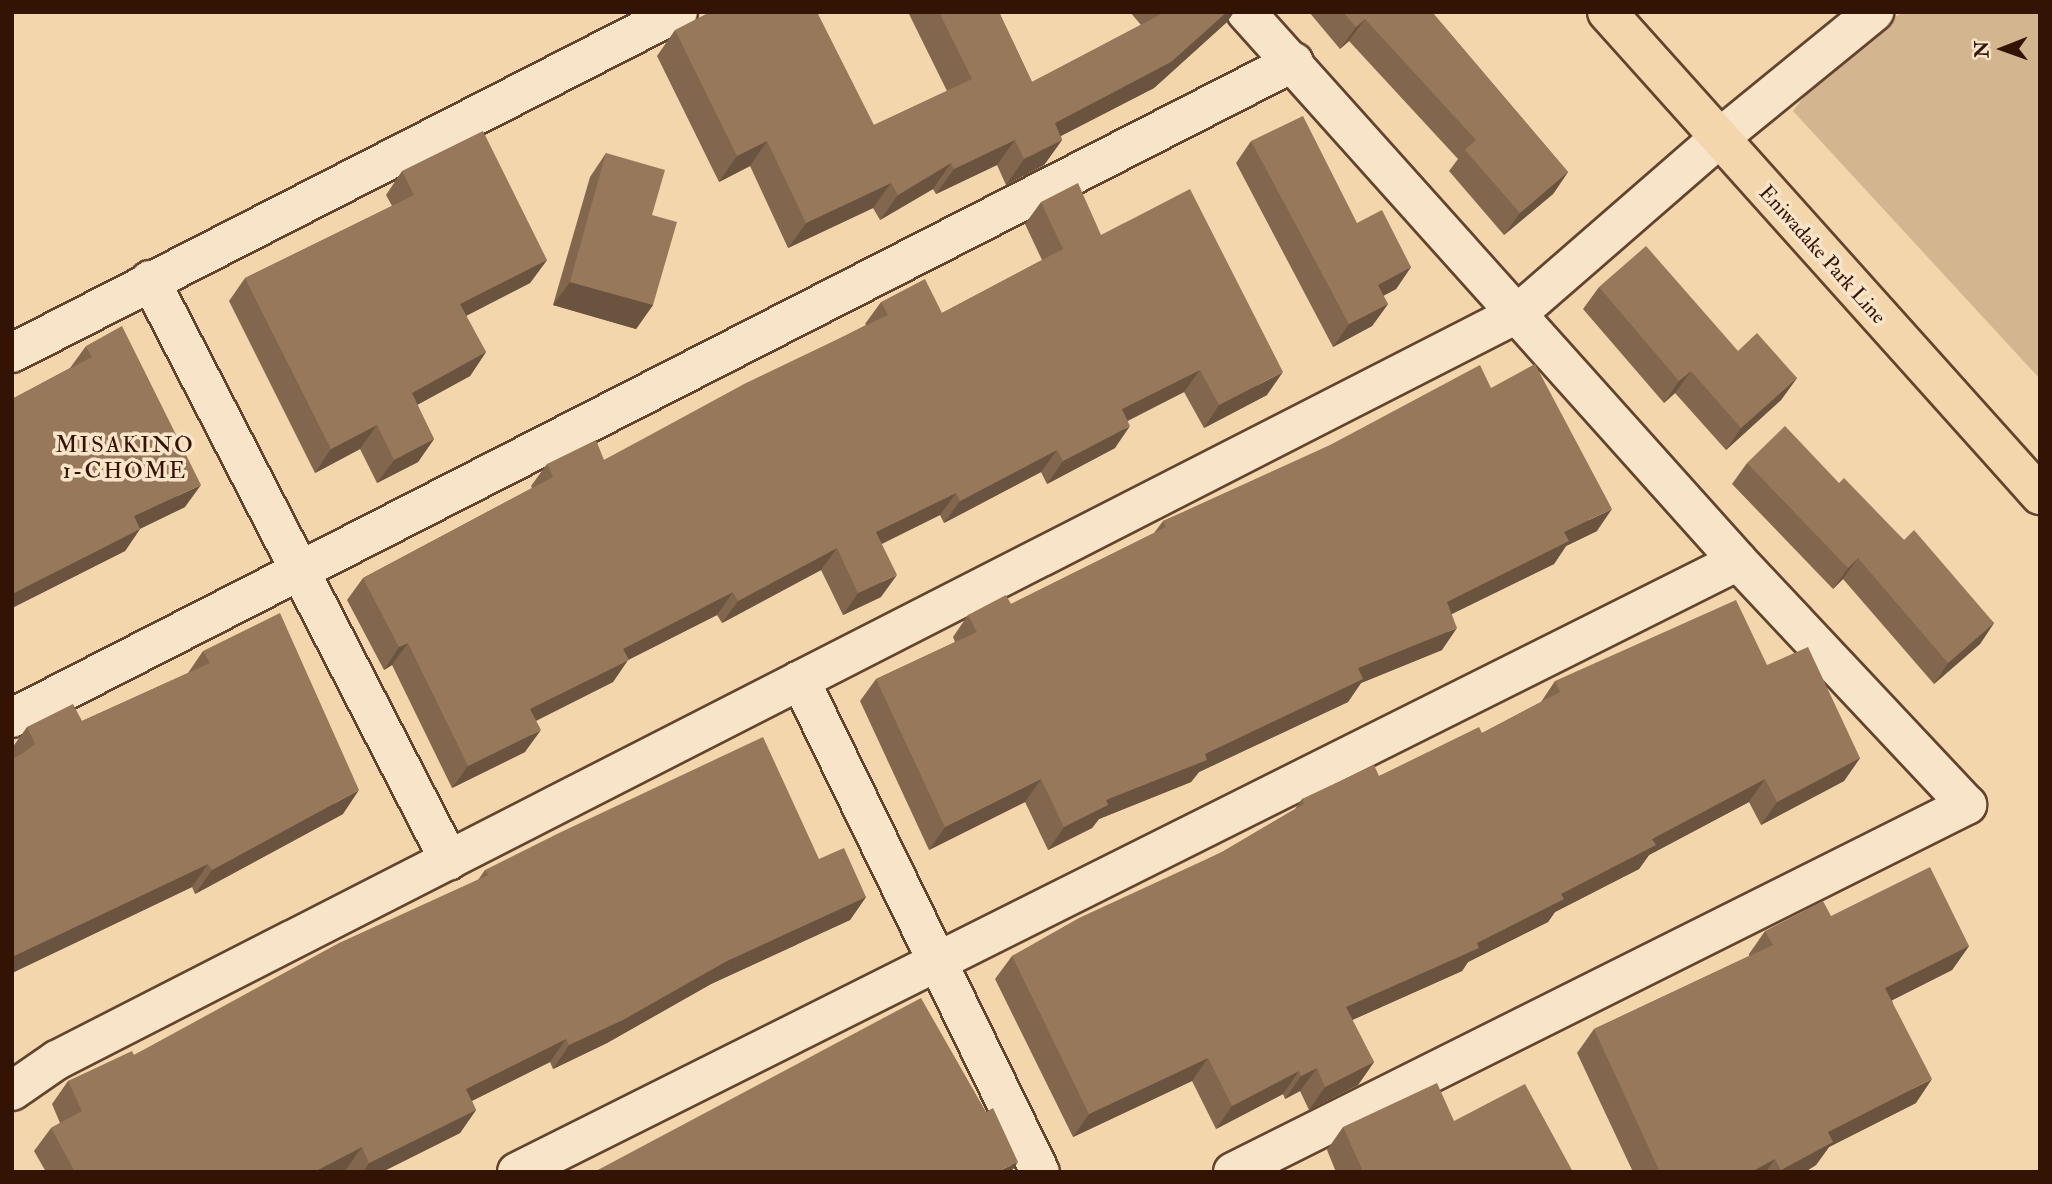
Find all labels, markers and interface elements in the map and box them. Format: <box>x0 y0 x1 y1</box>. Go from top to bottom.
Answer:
north arrow <box>1968 14 2038 84</box>
text: N <box>1970 41 1994 58</box>
street label: Eniwadake Park Line <box>1753 180 1891 330</box>
district label: MISAKINO 1-CHOME <box>56 431 194 485</box>

